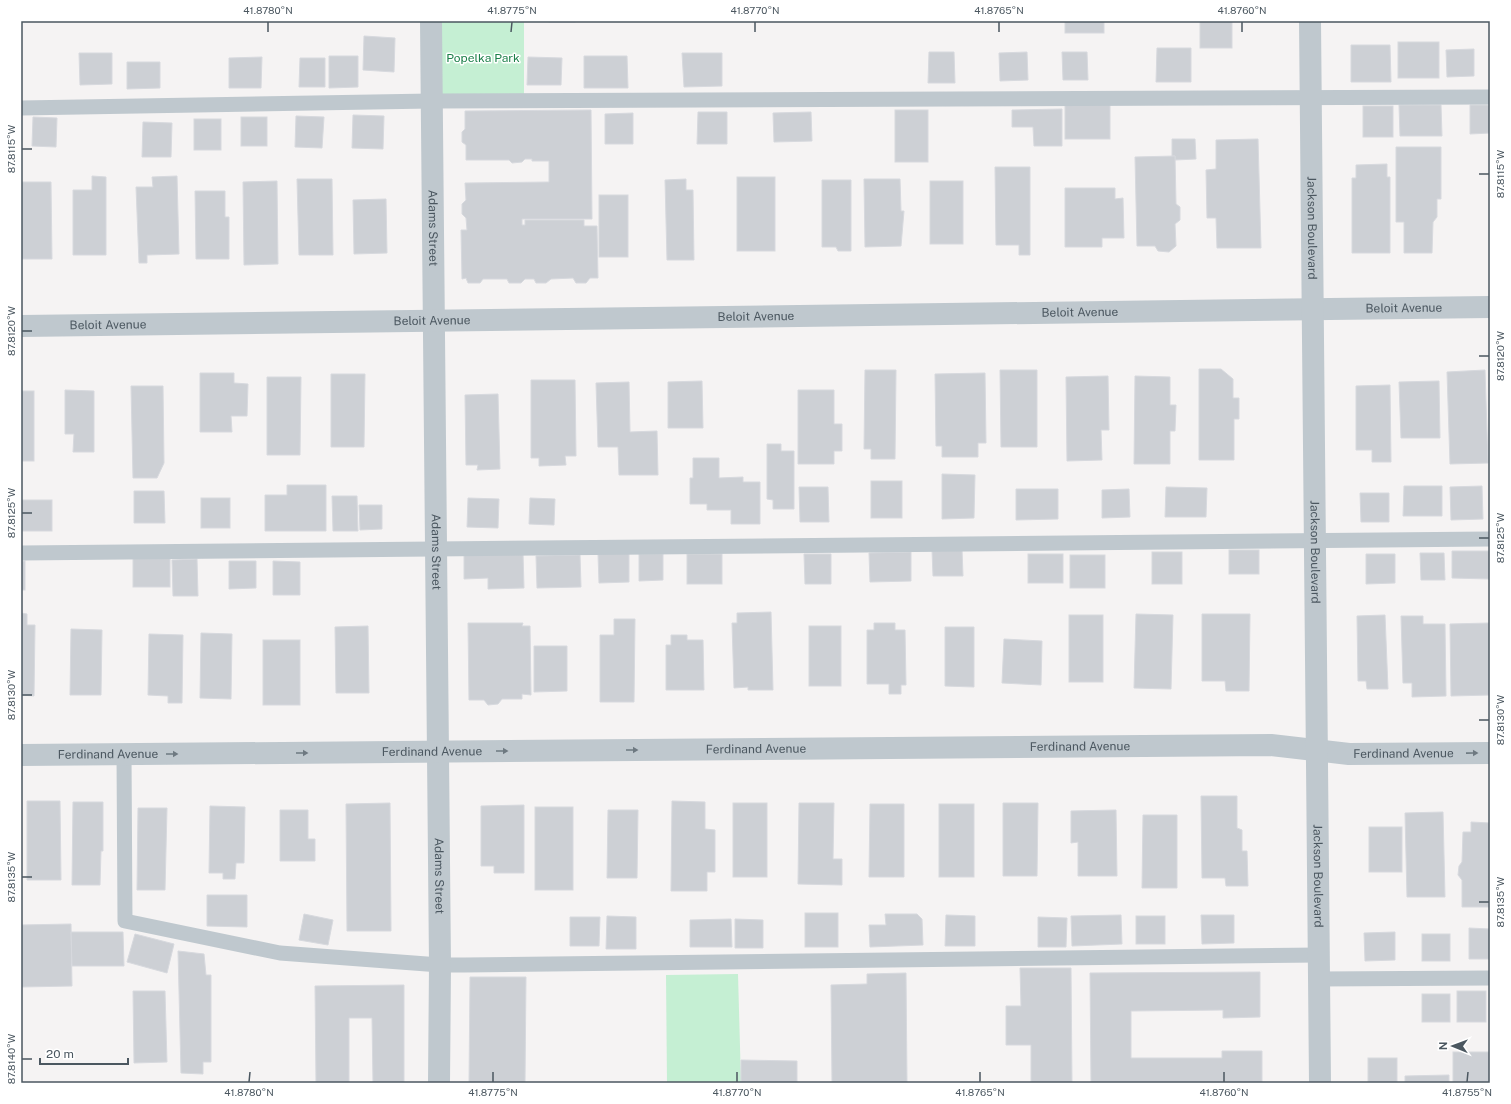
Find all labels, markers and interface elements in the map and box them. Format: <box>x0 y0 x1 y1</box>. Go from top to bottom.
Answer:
text: 41.8780°N <box>243 4 293 16</box>
text: 41.8775°N <box>487 4 537 16</box>
text: 41.8770°N <box>730 4 780 16</box>
text: 41.8765°N <box>974 4 1024 16</box>
text: 41.8760°N <box>1217 4 1267 16</box>
park label: Popelka Park <box>446 51 520 65</box>
text: 87.8115°W <box>5 124 17 173</box>
text: 87.8115°W <box>1494 149 1506 198</box>
street label: Jackson Boulevard <box>1304 176 1319 280</box>
street label: Adams Street <box>426 190 440 267</box>
street label: Beloit Avenue <box>1365 301 1443 316</box>
text: 87.8120°W <box>5 305 17 356</box>
street label: Beloit Avenue <box>1041 305 1119 320</box>
street label: Beloit Avenue <box>717 309 795 324</box>
street label: Beloit Avenue <box>393 313 471 328</box>
street label: Beloit Avenue <box>69 317 147 332</box>
text: 87.8120°W <box>1494 330 1506 381</box>
text: 87.8125°W <box>5 487 17 538</box>
street label: Jackson Boulevard <box>1308 500 1322 604</box>
text: 87.8125°W <box>1494 512 1506 563</box>
street label: Adams Street <box>429 514 443 591</box>
text: 87.8130°W <box>5 669 17 720</box>
text: 87.8130°W <box>1494 694 1506 745</box>
street label: Ferdinand Avenue <box>1030 739 1130 754</box>
street label: Ferdinand Avenue <box>706 742 806 757</box>
street label: Ferdinand Avenue <box>382 744 482 759</box>
street label: Ferdinand Avenue <box>1353 746 1454 761</box>
street label: Ferdinand Avenue <box>58 747 159 762</box>
one-way arrow <box>626 747 639 753</box>
one-way arrow <box>496 748 509 754</box>
one-way arrow <box>296 750 309 756</box>
one-way arrow <box>1466 750 1479 756</box>
one-way arrow <box>166 751 179 757</box>
street label: Jackson Boulevard <box>1311 824 1326 928</box>
street label: Adams Street <box>432 838 447 915</box>
text: 87.8135°W <box>5 851 17 902</box>
text: 87.8135°W <box>1494 876 1506 927</box>
north arrow <box>1433 1026 1473 1066</box>
text: 87.8140°W <box>5 1033 17 1084</box>
scale bar <box>40 1040 128 1066</box>
text: N <box>1437 1041 1449 1050</box>
text: 20 m <box>46 1047 74 1061</box>
text: 41.8780°N <box>224 1086 274 1098</box>
text: 41.8775°N <box>468 1086 518 1098</box>
text: 41.8770°N <box>712 1086 762 1098</box>
text: 41.8765°N <box>955 1086 1005 1098</box>
text: 41.8760°N <box>1199 1086 1249 1098</box>
text: 41.8755°N <box>1442 1086 1492 1098</box>

